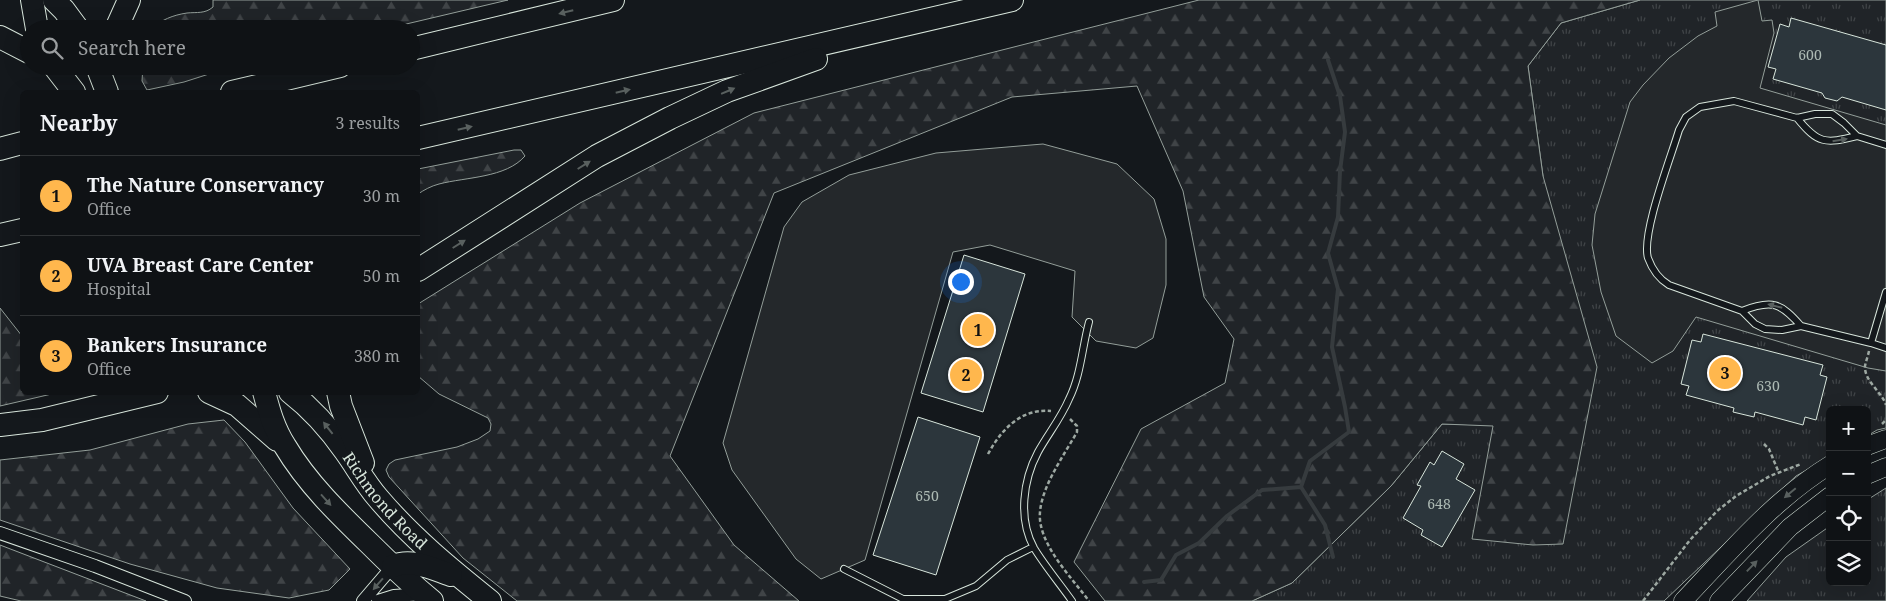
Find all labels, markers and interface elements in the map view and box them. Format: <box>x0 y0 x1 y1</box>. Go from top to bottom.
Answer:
one-way arrow <box>558 8 573 16</box>
search box <box>20 20 420 75</box>
icon: search <box>38 34 66 62</box>
text: Search here <box>78 35 186 61</box>
house number: 600 <box>1798 45 1822 64</box>
one-way arrow <box>616 87 631 95</box>
one-way arrow <box>721 87 736 95</box>
text: Nearby <box>40 109 118 137</box>
text: 3 results <box>336 112 400 134</box>
one-way arrow <box>457 124 473 132</box>
one-way arrow <box>1832 135 1848 143</box>
one-way arrow <box>577 160 590 169</box>
text: The Nature Conservancy <box>87 172 324 198</box>
text: 1 <box>51 185 61 207</box>
text: 30 m <box>363 185 400 207</box>
text: Office <box>87 198 131 220</box>
one-way arrow <box>452 239 465 249</box>
text: UVA Breast Care Center <box>87 252 314 278</box>
text: 2 <box>51 265 61 287</box>
text: 50 m <box>363 265 400 287</box>
your location <box>948 269 974 295</box>
text: Hospital <box>87 278 151 300</box>
one-way arrow <box>1767 302 1783 310</box>
pin: 1 <box>962 311 994 349</box>
text: Bankers Insurance <box>87 332 267 358</box>
text: 3 <box>51 345 61 367</box>
text: 380 m <box>354 345 400 367</box>
pin: 3 <box>1709 354 1741 392</box>
pin: 2 <box>950 356 982 394</box>
text: Office <box>87 358 131 380</box>
house number: 630 <box>1756 376 1780 395</box>
map controls <box>1826 406 1871 586</box>
button: + <box>1826 406 1871 451</box>
one-way arrow <box>322 422 333 435</box>
street label: Richmond Road <box>338 448 432 554</box>
button: − <box>1826 451 1871 496</box>
house number: 650 <box>915 486 939 505</box>
one-way arrow <box>1784 487 1797 498</box>
one-way arrow <box>321 493 332 506</box>
house number: 648 <box>1427 494 1451 513</box>
button: locate <box>1826 496 1871 541</box>
button: layers <box>1826 541 1871 586</box>
one-way arrow <box>1746 560 1758 572</box>
one-way arrow <box>372 577 384 589</box>

